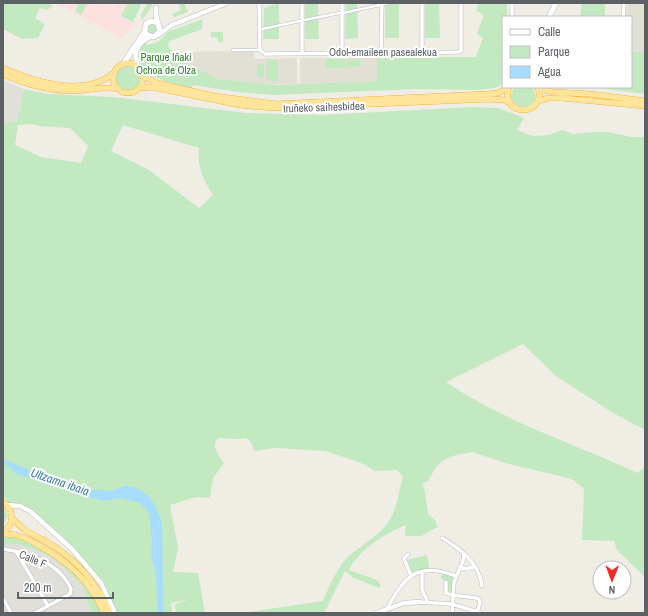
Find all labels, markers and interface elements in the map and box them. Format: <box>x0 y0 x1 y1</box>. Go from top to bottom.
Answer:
legend <box>502 16 632 88</box>
text: Calle <box>538 24 560 40</box>
text: Parque <box>538 44 570 60</box>
street label: Odol-emaileen pasealekua <box>329 45 437 59</box>
park label: Parque Iñaki Ochoa de Olza <box>136 50 196 77</box>
text: Agua <box>537 64 562 80</box>
street label: Iruñeko saihesbidea <box>283 99 365 115</box>
water label: Ultzama ibaia <box>29 465 92 500</box>
street label: Calle F <box>17 547 49 571</box>
north arrow <box>592 560 632 600</box>
scale bar <box>18 574 113 600</box>
text: 200 m <box>24 580 51 596</box>
text: N <box>608 583 615 597</box>

